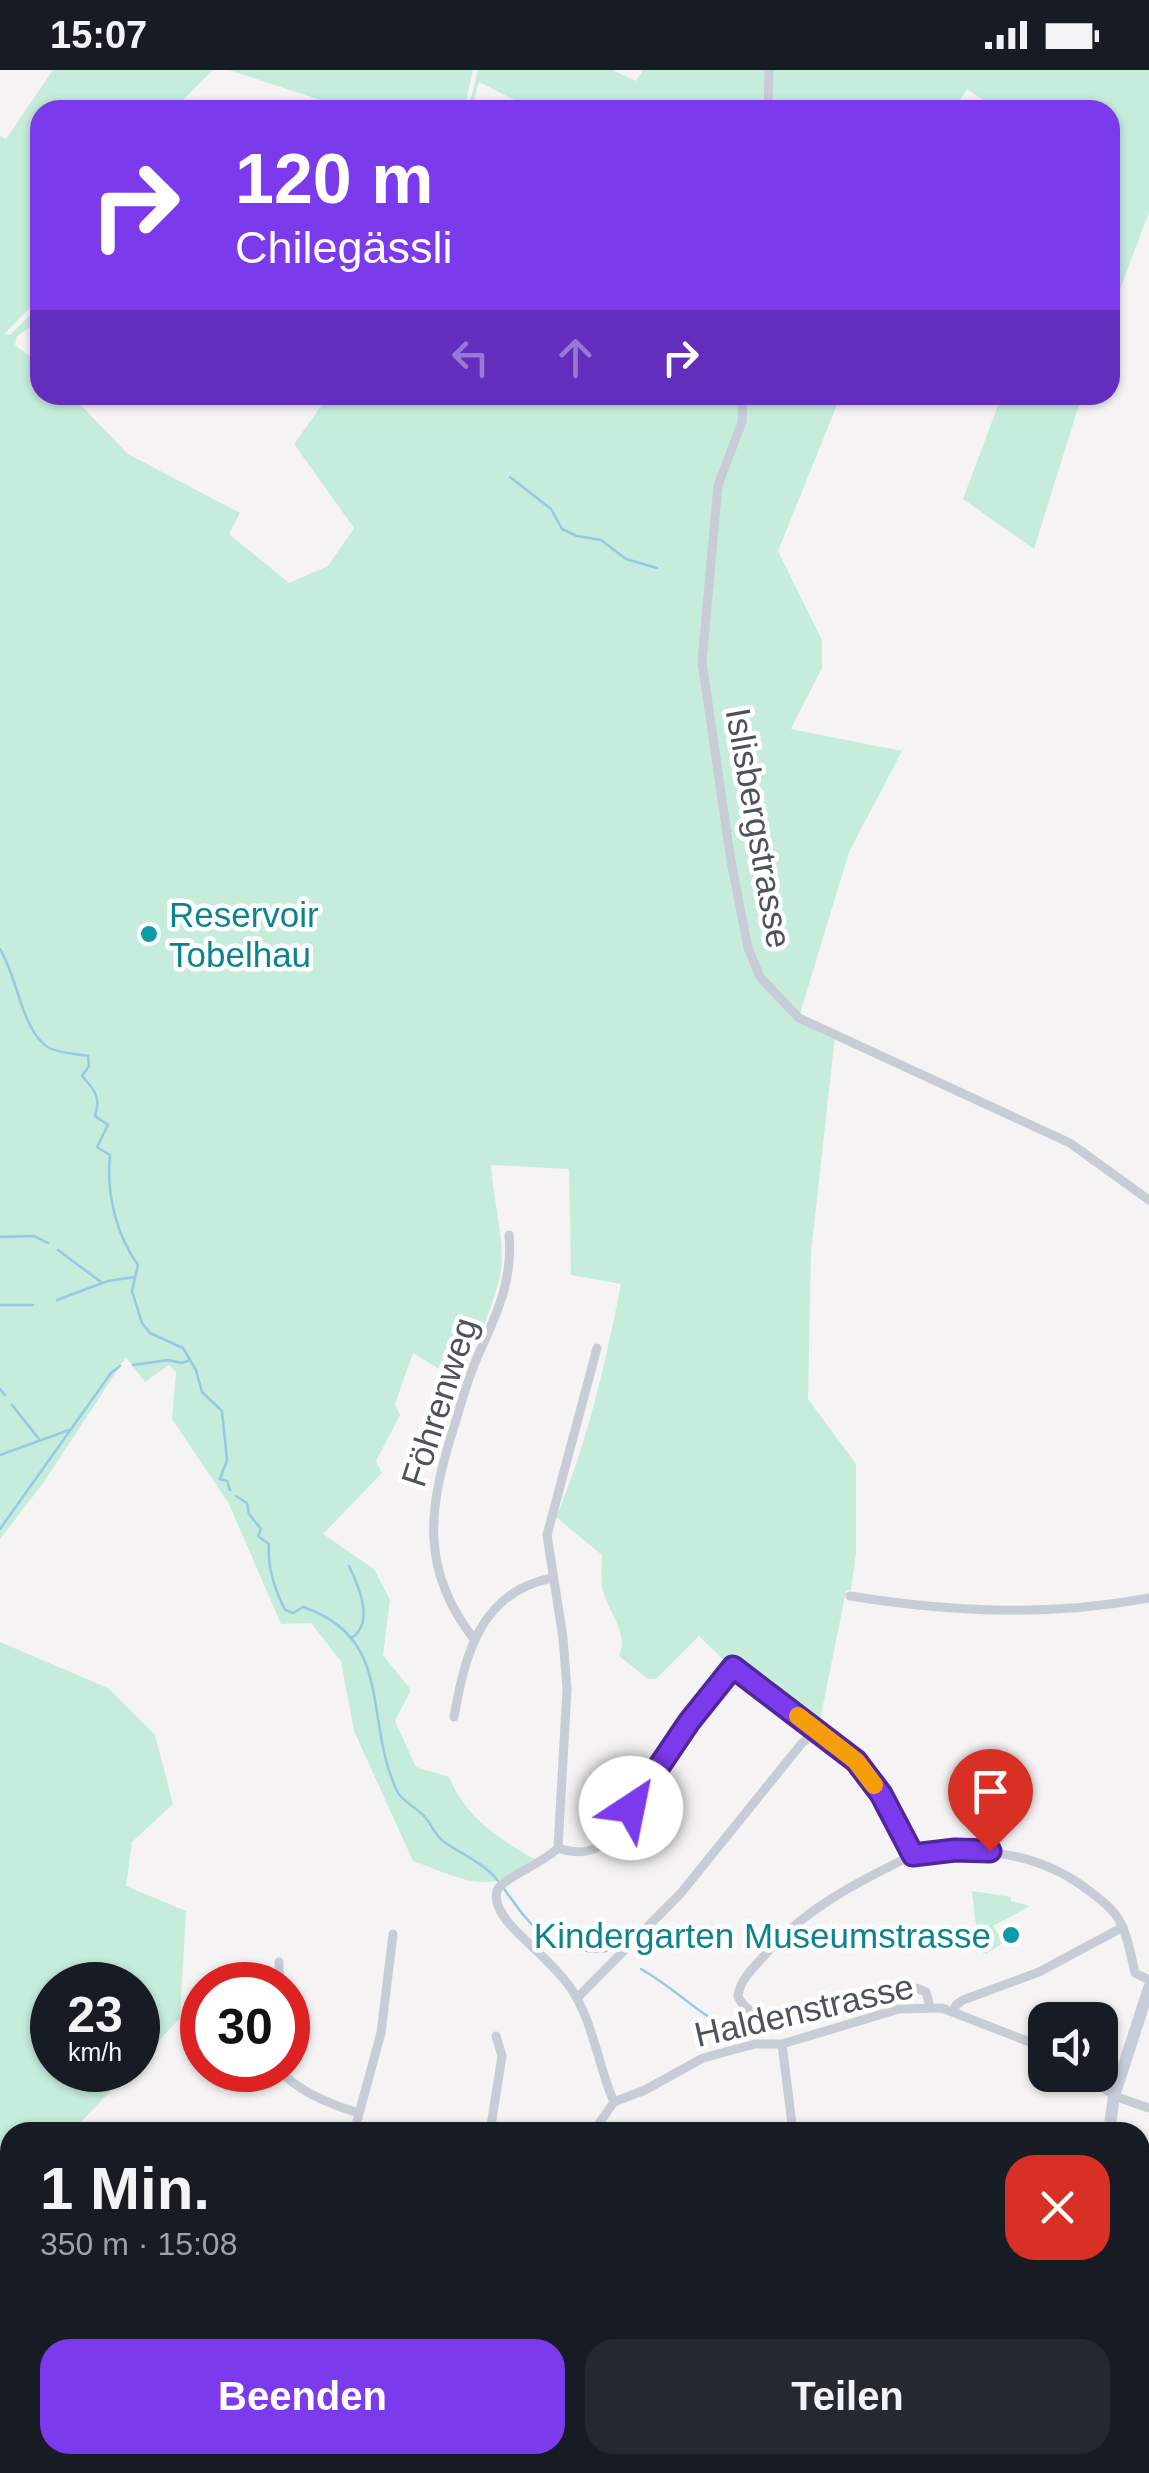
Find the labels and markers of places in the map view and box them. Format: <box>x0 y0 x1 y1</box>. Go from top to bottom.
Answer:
place label: Reservoir Tobelhau <box>169 895 319 974</box>
marker: Reservoir Tobelhau <box>138 923 160 945</box>
pin <box>948 1749 1033 1852</box>
place label: Kindergarten Museumstrasse <box>534 1916 991 1955</box>
marker: Kindergarten Museumstrasse <box>1000 1924 1022 1946</box>

